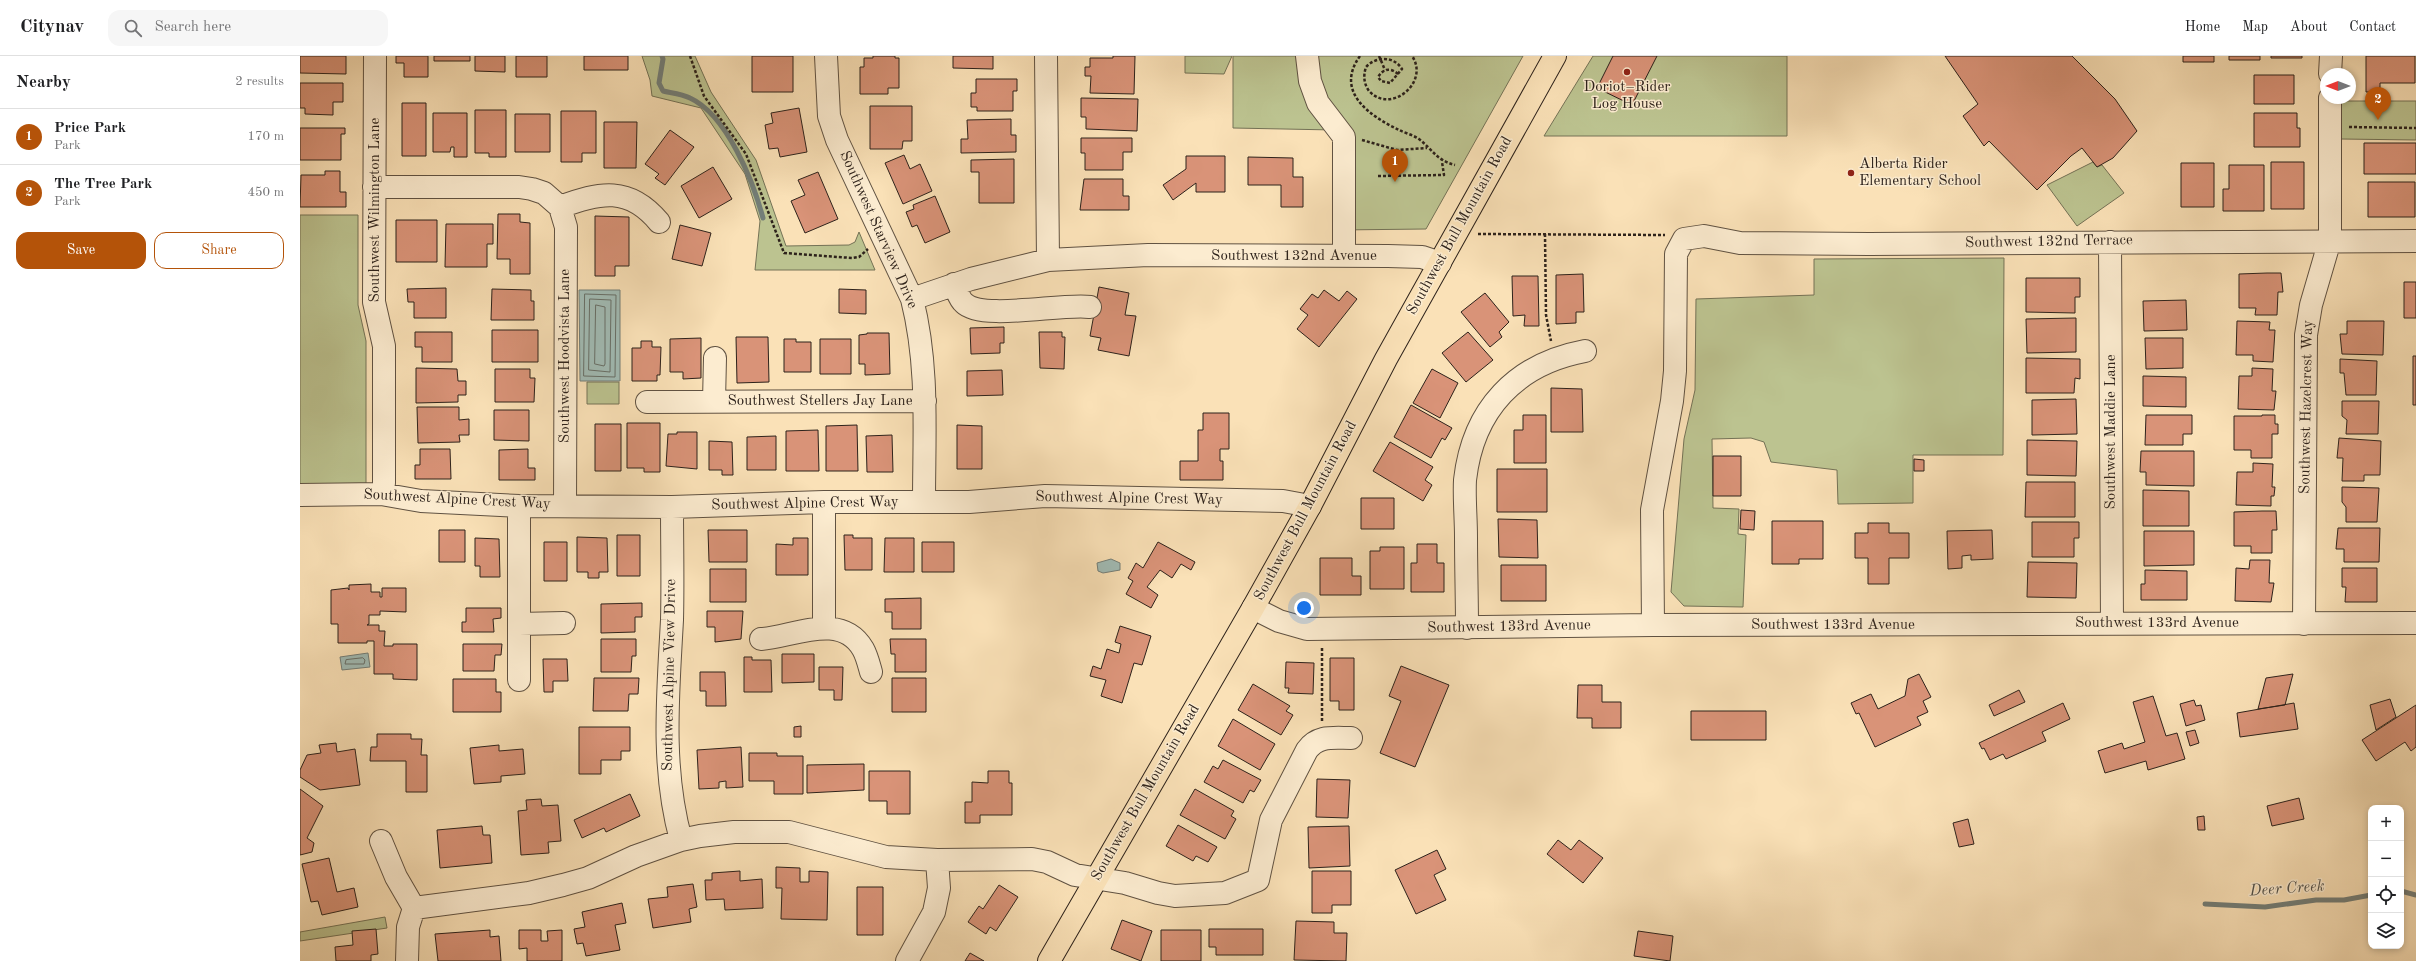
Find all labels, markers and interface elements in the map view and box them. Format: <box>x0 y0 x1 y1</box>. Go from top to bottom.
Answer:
search box <box>108 10 388 46</box>
icon: search <box>122 17 144 39</box>
text: Citynav <box>20 18 84 37</box>
text: Search here <box>154 20 231 35</box>
text: Home <box>2185 20 2220 34</box>
text: Map <box>2242 20 2268 34</box>
text: About <box>2290 20 2327 34</box>
text: Contact <box>2349 20 2396 34</box>
marker: Doriot–Rider Log House <box>1622 67 1632 77</box>
north arrow <box>2320 68 2356 104</box>
text: Nearby <box>16 74 71 91</box>
text: 2 results <box>235 75 284 88</box>
place label: Doriot–Rider Log House <box>1583 80 1671 112</box>
pin: 2 <box>2365 87 2391 120</box>
street label: Southwest Wilmington Lane <box>368 117 383 303</box>
text: Price Park <box>54 121 126 136</box>
text: 1 <box>25 130 33 143</box>
text: 170 m <box>247 130 284 143</box>
street label: Southwest Bull Mountain Road <box>1405 134 1515 318</box>
text: Park <box>54 139 81 152</box>
street label: Southwest Starview Drive <box>836 149 920 311</box>
pin: 1 <box>1382 149 1408 182</box>
place label: Alberta Rider Elementary School <box>1859 157 1981 189</box>
marker: Alberta Rider Elementary School <box>1846 168 1856 178</box>
text: The Tree Park <box>54 177 152 192</box>
text: 2 <box>25 186 33 199</box>
text: 450 m <box>247 186 284 199</box>
text: Park <box>54 195 81 208</box>
button: Save <box>16 232 146 269</box>
button: Share <box>154 232 284 269</box>
street label: Southwest 132nd Terrace <box>1965 233 2133 251</box>
street label: Southwest 132nd Avenue <box>1211 249 1377 264</box>
street label: Southwest Hoodvista Lane <box>558 269 573 443</box>
street label: Southwest Hazelcrest Way <box>2298 320 2316 494</box>
street label: Southwest Maddie Lane <box>2104 354 2119 510</box>
street label: Southwest Stellers Jay Lane <box>727 394 913 409</box>
street label: Southwest Bull Mountain Road <box>1252 419 1360 603</box>
street label: Southwest Alpine Crest Way <box>363 488 551 512</box>
street label: Southwest Alpine Crest Way <box>1035 490 1223 508</box>
street label: Southwest Alpine Crest Way <box>711 495 899 513</box>
street label: Southwest Alpine View Drive <box>661 579 679 771</box>
your location <box>1294 598 1314 618</box>
street label: Southwest 133rd Avenue <box>2075 616 2239 631</box>
street label: Southwest 133rd Avenue <box>1427 618 1591 636</box>
street label: Southwest 133rd Avenue <box>1751 618 1915 633</box>
street label: Southwest Bull Mountain Road <box>1089 702 1203 884</box>
map controls <box>2368 805 2404 949</box>
button: + <box>2368 805 2404 841</box>
button: − <box>2368 841 2404 877</box>
button: locate <box>2368 877 2404 913</box>
water label: Deer Creek <box>2248 878 2325 900</box>
button: layers <box>2368 913 2404 949</box>

